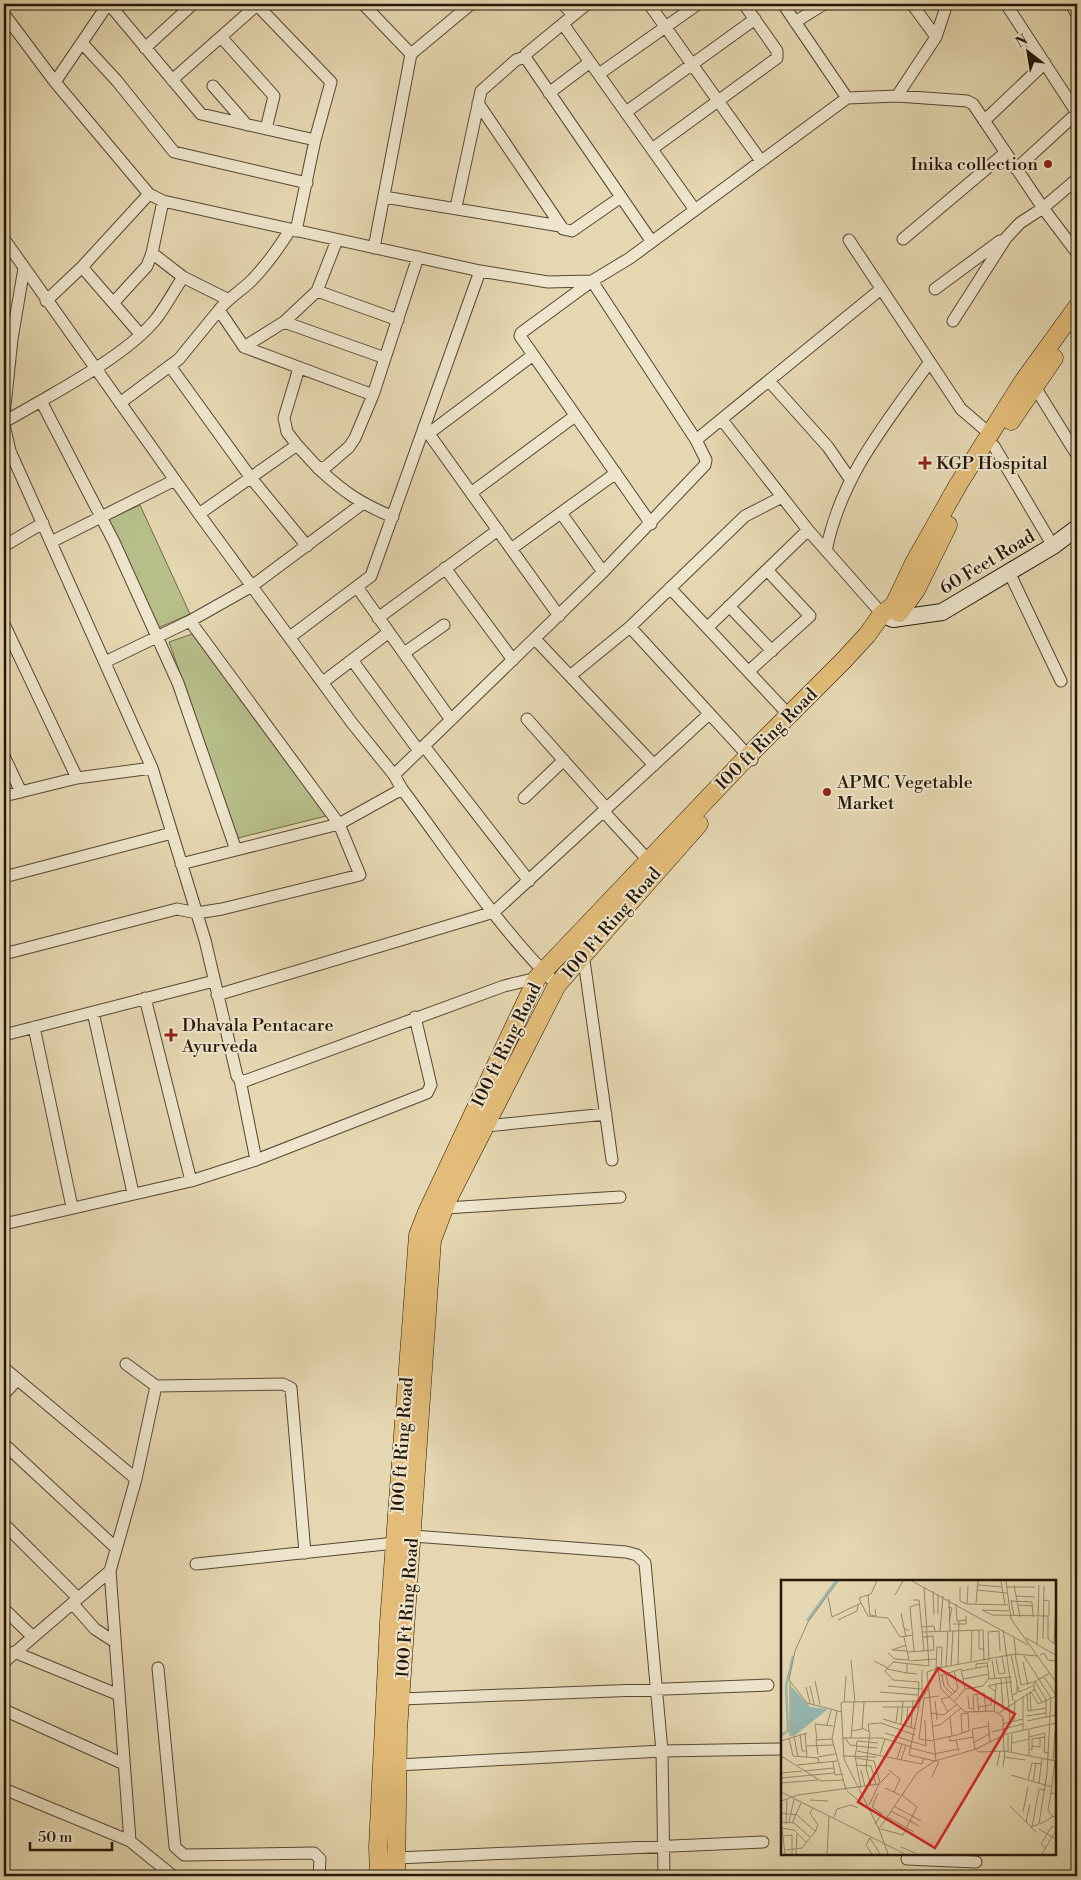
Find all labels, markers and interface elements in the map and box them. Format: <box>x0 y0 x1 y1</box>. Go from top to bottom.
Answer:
north arrow <box>1004 28 1054 78</box>
text: N <box>1012 31 1031 52</box>
place label: Inika collection <box>911 153 1038 176</box>
marker: Inika collection <box>1042 158 1054 170</box>
place label: KGP Hospital <box>936 452 1048 475</box>
marker: KGP Hospital <box>918 456 932 470</box>
street label: 60 Feet Road <box>935 525 1040 600</box>
street label: 100 ft Ring Road <box>710 683 823 796</box>
place label: APMC Vegetable Market <box>836 771 973 815</box>
marker: APMC Vegetable Market <box>821 786 833 798</box>
street label: 100 Ft Ring Road <box>557 862 667 984</box>
street label: 100 ft Ring Road <box>466 978 547 1111</box>
place label: Dhavala Pentacare Ayurveda <box>181 1014 334 1058</box>
marker: Dhavala Pentacare Ayurveda <box>164 1028 178 1042</box>
street label: 100 ft Ring Road <box>386 1376 419 1514</box>
street label: 100 Ft Ring Road <box>391 1536 424 1679</box>
inset map <box>781 1580 1056 1855</box>
scale bar <box>30 1820 112 1852</box>
text: 50 m <box>38 1828 72 1847</box>

